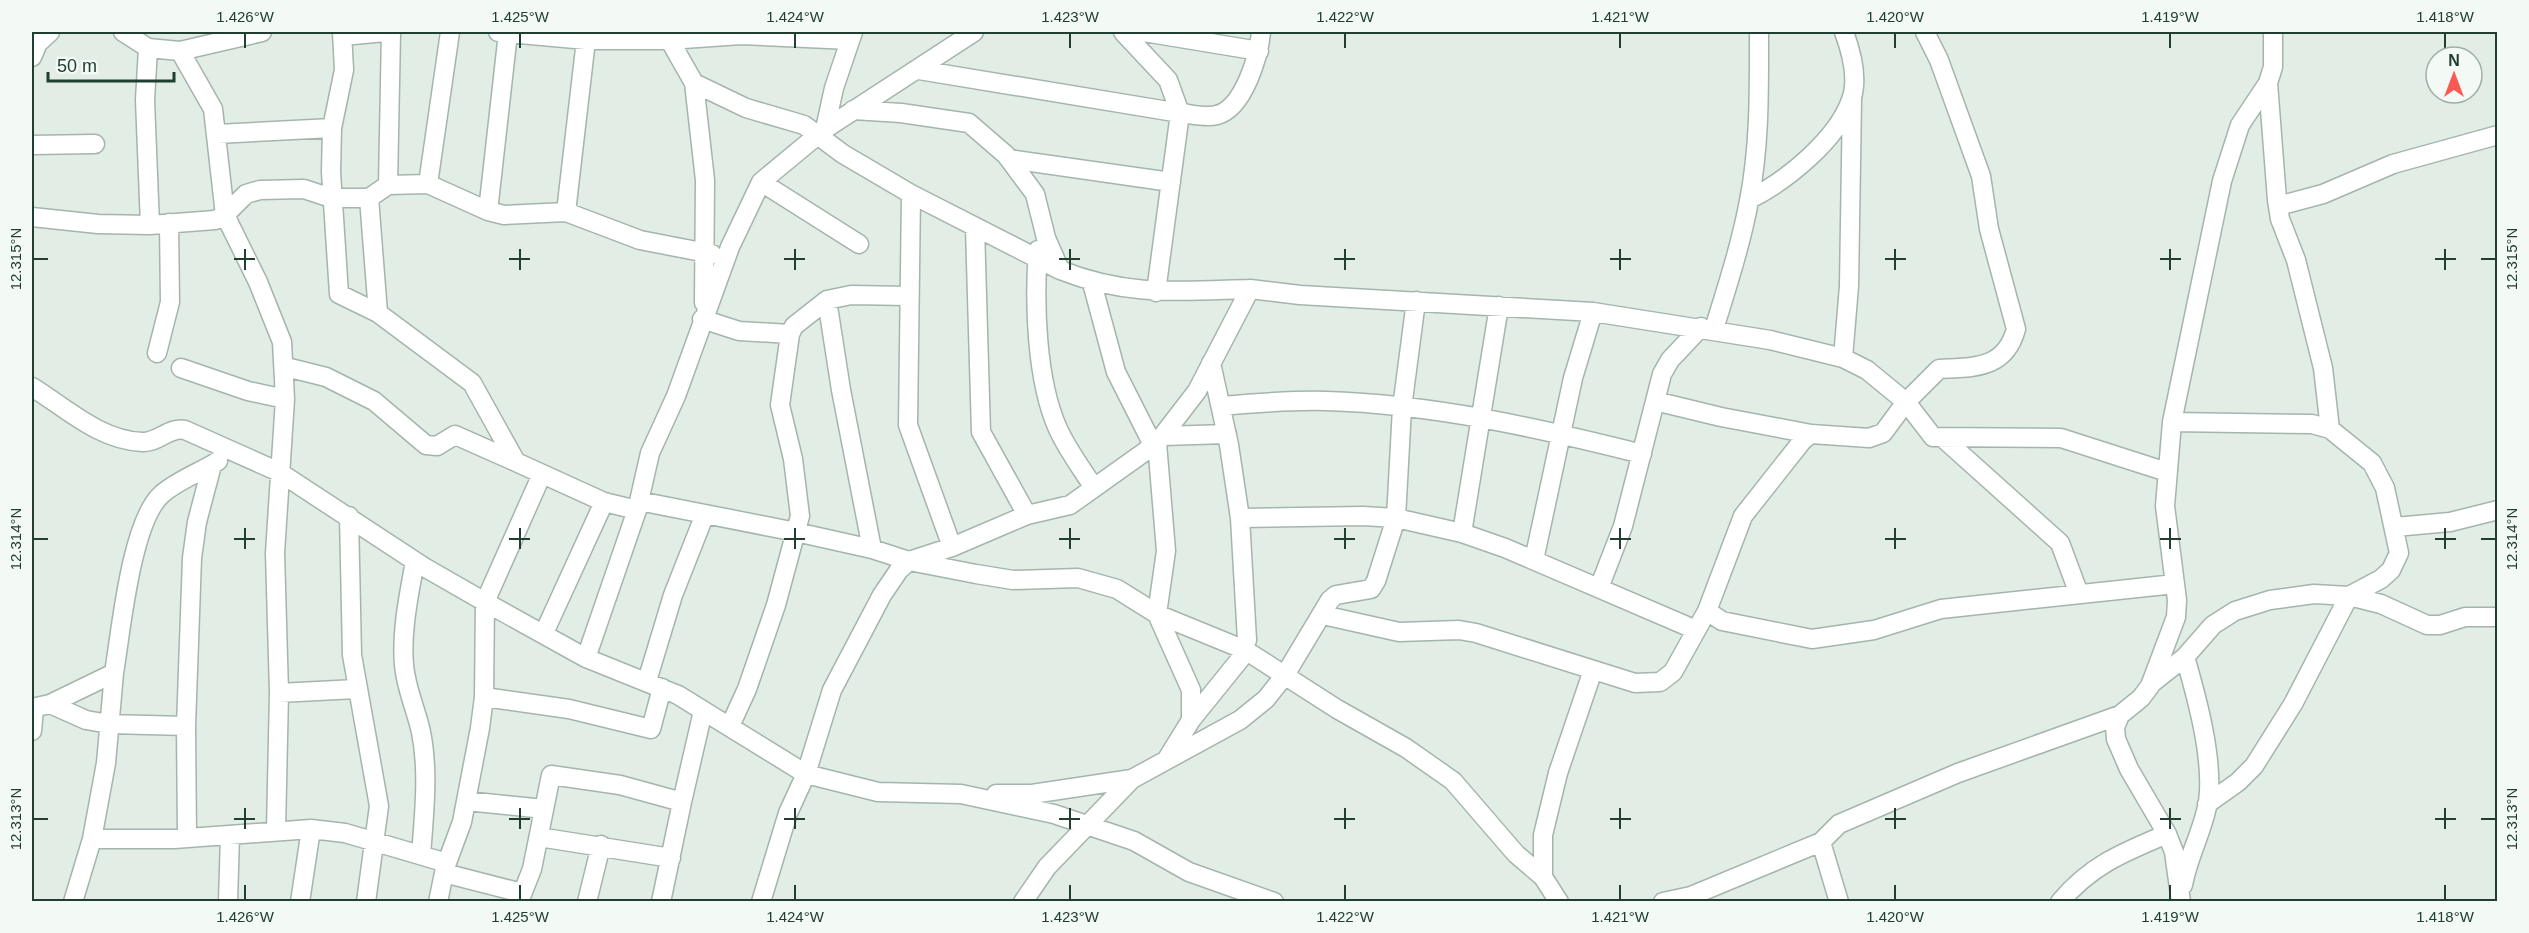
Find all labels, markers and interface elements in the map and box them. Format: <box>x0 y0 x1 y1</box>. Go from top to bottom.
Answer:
text: 1.426°W <box>216 8 275 25</box>
text: 1.425°W <box>491 8 550 25</box>
text: 1.424°W <box>766 8 825 25</box>
text: 1.423°W <box>1041 8 1100 25</box>
text: 1.422°W <box>1316 8 1375 25</box>
text: 1.421°W <box>1591 8 1650 25</box>
text: 1.420°W <box>1866 8 1925 25</box>
text: 1.419°W <box>2141 8 2200 25</box>
text: 1.418°W <box>2416 8 2475 25</box>
scale bar <box>48 45 174 83</box>
north arrow <box>2424 45 2484 105</box>
text: N <box>2448 52 2460 69</box>
text: 50 m <box>57 56 97 76</box>
text: 12.315°N <box>7 228 24 290</box>
text: 12.315°N <box>2503 228 2520 290</box>
text: 12.314°N <box>7 508 24 570</box>
text: 12.314°N <box>2503 508 2520 570</box>
text: 12.313°N <box>7 788 24 850</box>
text: 12.313°N <box>2503 788 2520 850</box>
text: 1.426°W <box>216 908 275 925</box>
text: 1.425°W <box>491 908 550 925</box>
text: 1.424°W <box>766 908 825 925</box>
text: 1.423°W <box>1041 908 1100 925</box>
text: 1.422°W <box>1316 908 1375 925</box>
text: 1.421°W <box>1591 908 1650 925</box>
text: 1.420°W <box>1866 908 1925 925</box>
text: 1.419°W <box>2141 908 2200 925</box>
text: 1.418°W <box>2416 908 2475 925</box>

